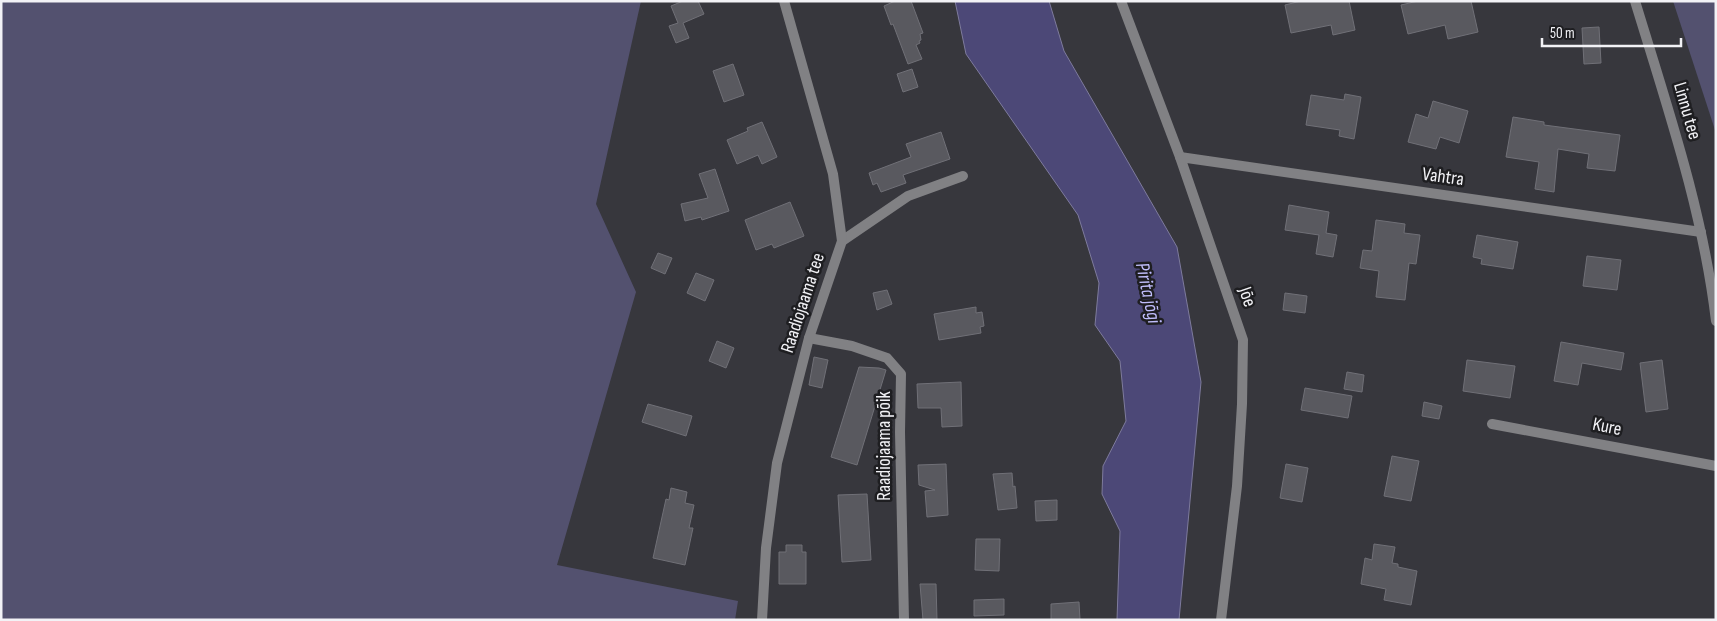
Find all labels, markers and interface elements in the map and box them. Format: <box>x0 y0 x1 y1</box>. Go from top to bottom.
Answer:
scale bar <box>1542 15 1681 47</box>
text: 50 m <box>1550 24 1575 43</box>
street label: Linnu tee <box>1668 80 1706 142</box>
street label: Vahtra <box>1421 163 1465 191</box>
street label: Raadiojaama tee <box>776 250 830 356</box>
water label: Pirita jõgi <box>1130 260 1166 327</box>
street label: Jõe <box>1233 283 1261 310</box>
street label: Raadiojaama põik <box>873 390 896 501</box>
street label: Kure <box>1591 413 1623 441</box>

